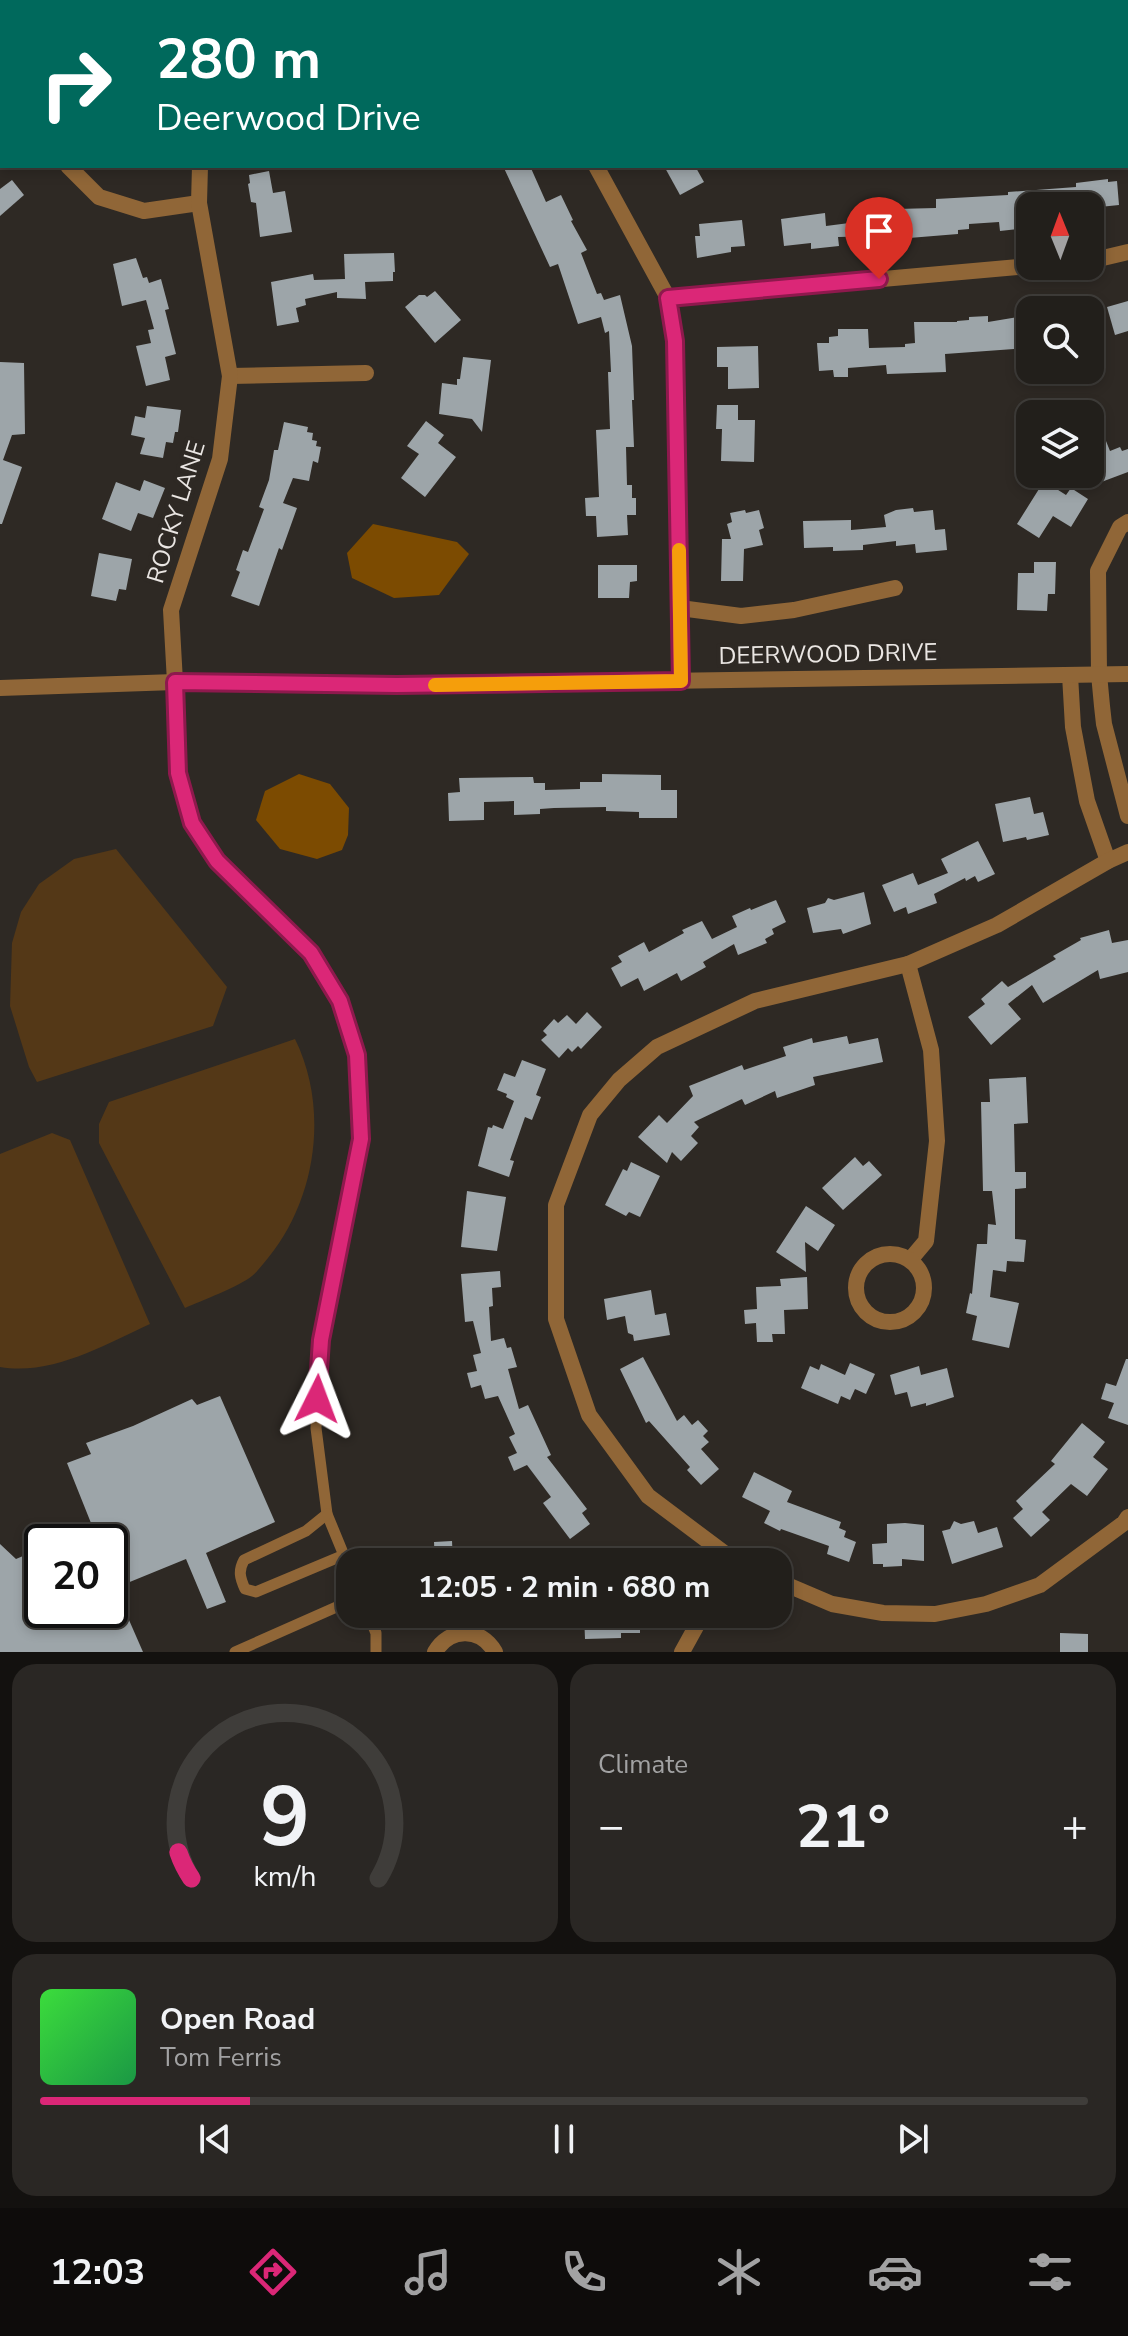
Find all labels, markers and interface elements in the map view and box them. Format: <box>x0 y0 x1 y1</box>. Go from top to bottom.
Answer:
text: 280 m <box>156 21 321 98</box>
icon: right <box>24 32 128 136</box>
text: Deerwood Drive <box>156 94 421 143</box>
north arrow <box>1016 192 1104 280</box>
map controls <box>1016 192 1104 488</box>
pin <box>845 197 913 279</box>
icon: arrive <box>857 209 901 253</box>
button: search <box>1016 296 1104 384</box>
button: layers <box>1016 400 1104 488</box>
street label: ROCKY LANE <box>139 437 213 587</box>
street label: DEERWOOD DRIVE <box>718 636 938 672</box>
position arrow <box>275 1357 359 1441</box>
speed limit sign: 20 <box>24 1524 128 1628</box>
text: 12:05 · 2 min · 680 m <box>418 1567 710 1608</box>
text: Climate <box>598 1747 688 1782</box>
text: 9 <box>260 1761 310 1874</box>
text: 21° <box>796 1786 890 1868</box>
text: − <box>598 1797 624 1857</box>
text: + <box>1062 1797 1088 1857</box>
text: km/h <box>254 1857 316 1896</box>
text: Open Road <box>160 1999 315 2040</box>
text: Tom Ferris <box>160 2040 282 2075</box>
icon: previous <box>193 2117 237 2161</box>
icon: pause <box>542 2117 586 2161</box>
icon: next <box>891 2117 935 2161</box>
icon: directions <box>245 2244 301 2300</box>
icon: music <box>400 2244 456 2300</box>
icon: phone <box>556 2244 612 2300</box>
icon: climate <box>711 2244 767 2300</box>
icon: car <box>867 2244 923 2300</box>
icon: filters <box>1022 2244 1078 2300</box>
text: 12:03 <box>50 2248 145 2297</box>

